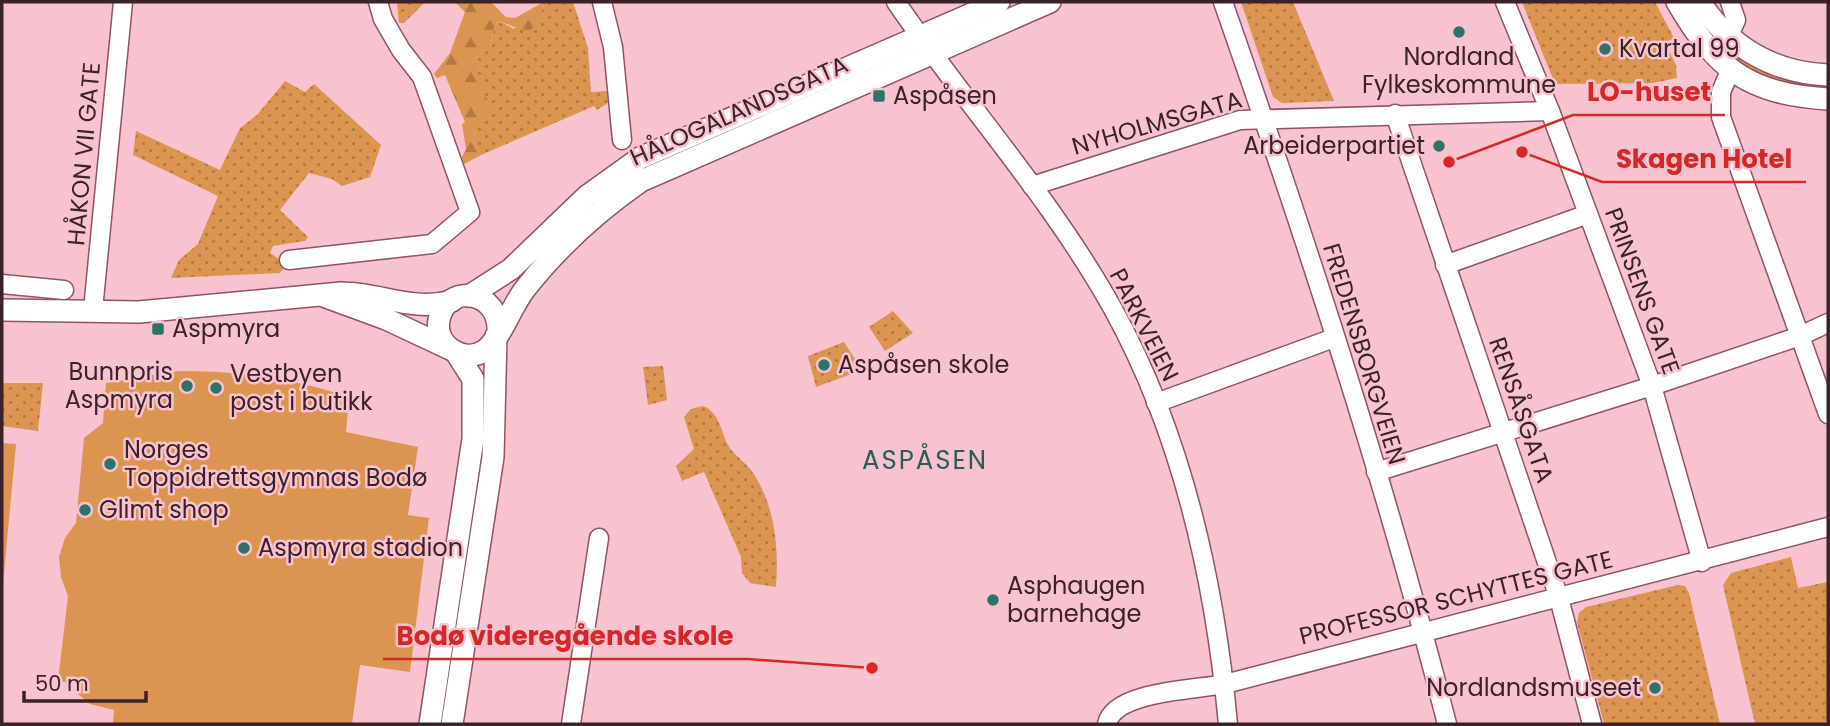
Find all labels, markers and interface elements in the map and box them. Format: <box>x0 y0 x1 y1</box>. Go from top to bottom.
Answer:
marker: Nordland Fylkeskommune <box>1451 24 1467 40</box>
place label: Kvartal 99 <box>1619 32 1740 65</box>
place label: Nordland Fylkeskommune <box>1362 40 1556 101</box>
marker: Kvartal 99 <box>1597 41 1613 57</box>
street label: HÅLOGALANDSGATA <box>625 48 853 173</box>
street label: HÅKON VII GATE <box>59 61 108 247</box>
callout: LO-huset <box>1573 68 1725 115</box>
text: LO-huset <box>1587 74 1711 110</box>
place label: Aspåsen <box>893 79 997 112</box>
street label: NYHOLMSGATA <box>1068 82 1246 163</box>
marker: Aspåsen <box>871 88 887 104</box>
place label: Arbeiderpartiet <box>1243 129 1425 162</box>
callout: Skagen Hotel <box>1602 135 1806 182</box>
marker: Arbeiderpartiet <box>1431 138 1447 154</box>
text: Skagen Hotel <box>1616 141 1792 177</box>
street label: PRINSENS GATE <box>1597 203 1688 379</box>
street label: FREDENSBORGVEIEN <box>1315 239 1414 469</box>
street label: PARKVEIEN <box>1102 263 1187 387</box>
place label: Aspmyra <box>172 312 280 345</box>
marker: Aspmyra <box>150 321 166 337</box>
street label: RENSÅSGATA <box>1481 333 1562 487</box>
place label: Aspåsen skole <box>838 348 1009 381</box>
place label: Bunnpris Aspmyra <box>65 355 173 416</box>
place label: Vestbyen post i butikk <box>230 357 373 418</box>
marker: Aspåsen skole <box>816 357 832 373</box>
marker: Bunnpris Aspmyra <box>179 378 195 394</box>
marker: Vestbyen post i butikk <box>208 380 224 396</box>
place label: Norges Toppidrettsgymnas Bodø <box>124 433 427 494</box>
district label: ASPÅSEN <box>862 442 988 478</box>
marker: Norges Toppidrettsgymnas Bodø <box>102 456 118 472</box>
place label: Glimt shop <box>99 493 229 526</box>
marker: Glimt shop <box>77 502 93 518</box>
place label: Aspmyra stadion <box>258 531 463 564</box>
marker: Aspmyra stadion <box>236 540 252 556</box>
street label: PROFESSOR SCHYTTES GATE <box>1296 543 1616 652</box>
place label: Asphaugen barnehage <box>1007 569 1145 630</box>
marker: Asphaugen barnehage <box>985 592 1001 608</box>
callout: Bodø videregående skole <box>383 612 748 659</box>
text: Bodø videregående skole <box>397 618 733 654</box>
scale bar <box>24 660 147 704</box>
text: 50 m <box>35 669 89 698</box>
place label: Nordlandsmuseet <box>1426 671 1641 704</box>
marker: Nordlandsmuseet <box>1647 680 1663 696</box>

